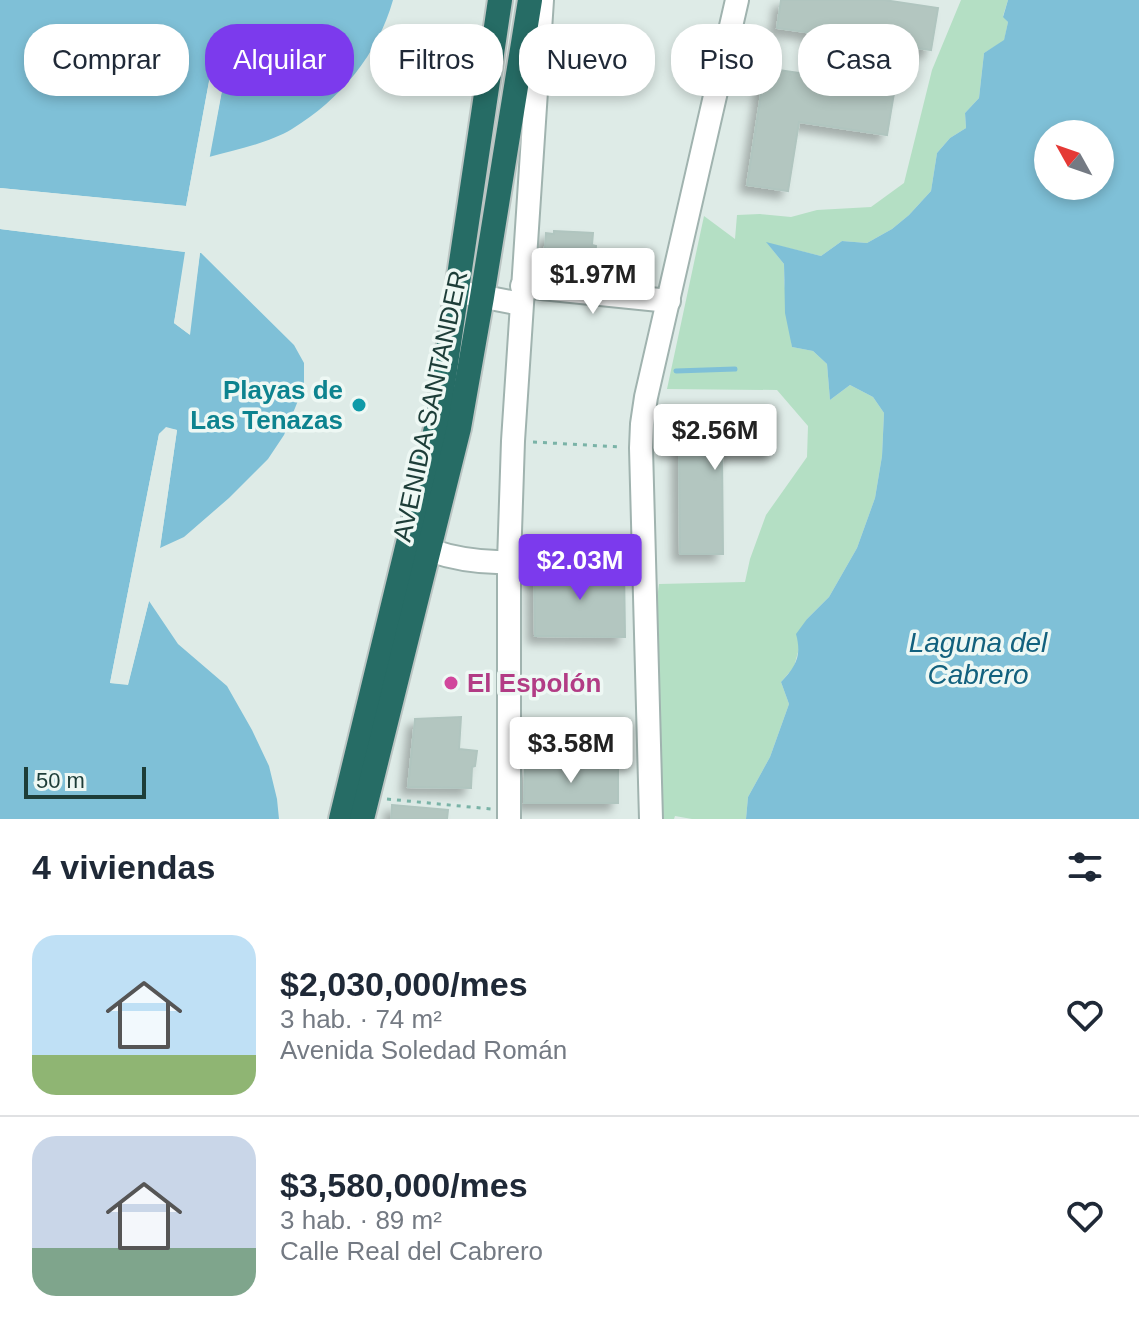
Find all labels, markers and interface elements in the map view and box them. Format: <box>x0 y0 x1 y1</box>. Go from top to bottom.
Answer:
chip: Comprar <box>24 24 189 96</box>
chip: Alquilar <box>205 24 354 96</box>
chip: Filtros <box>370 24 503 96</box>
chip: Nuevo <box>519 24 655 96</box>
chip: Piso <box>671 24 782 96</box>
chip: Casa <box>798 24 919 96</box>
north arrow <box>1034 120 1114 200</box>
map controls <box>1034 120 1114 200</box>
pin: $1.97M <box>528 248 658 316</box>
text: $1.97M <box>550 259 636 289</box>
street label: AVENIDA SANTANDER <box>387 268 473 544</box>
place label: Playas de Las Tenazas <box>190 375 343 435</box>
marker: Playas de Las Tenazas <box>350 396 368 414</box>
pin: $2.56M <box>650 404 780 472</box>
text: $2.56M <box>672 415 758 445</box>
pin: $2.03M <box>515 534 645 602</box>
text: $2.03M <box>537 545 623 575</box>
water label: Laguna del Cabrero <box>909 627 1048 690</box>
place label: El Espolón <box>467 668 601 698</box>
marker: El Espolón <box>442 674 460 692</box>
pin: $3.58M <box>506 717 636 785</box>
text: $3.58M <box>528 728 614 758</box>
scale bar <box>24 763 146 799</box>
text: 50 m <box>36 768 85 793</box>
icon: filters <box>1063 845 1107 889</box>
text: 4 viviendas <box>32 848 215 886</box>
text: $2,030,000/mes <box>280 965 528 1003</box>
icon: home <box>96 967 192 1063</box>
icon: heart <box>1063 993 1107 1037</box>
text: 3 hab. · 74 m² <box>280 1004 442 1034</box>
text: Avenida Soledad Román <box>280 1035 567 1065</box>
text: $3,580,000/mes <box>280 1166 528 1204</box>
icon: home <box>96 1168 192 1264</box>
icon: heart <box>1063 1194 1107 1238</box>
text: 3 hab. · 89 m² <box>280 1205 442 1235</box>
text: Calle Real del Cabrero <box>280 1236 543 1266</box>

